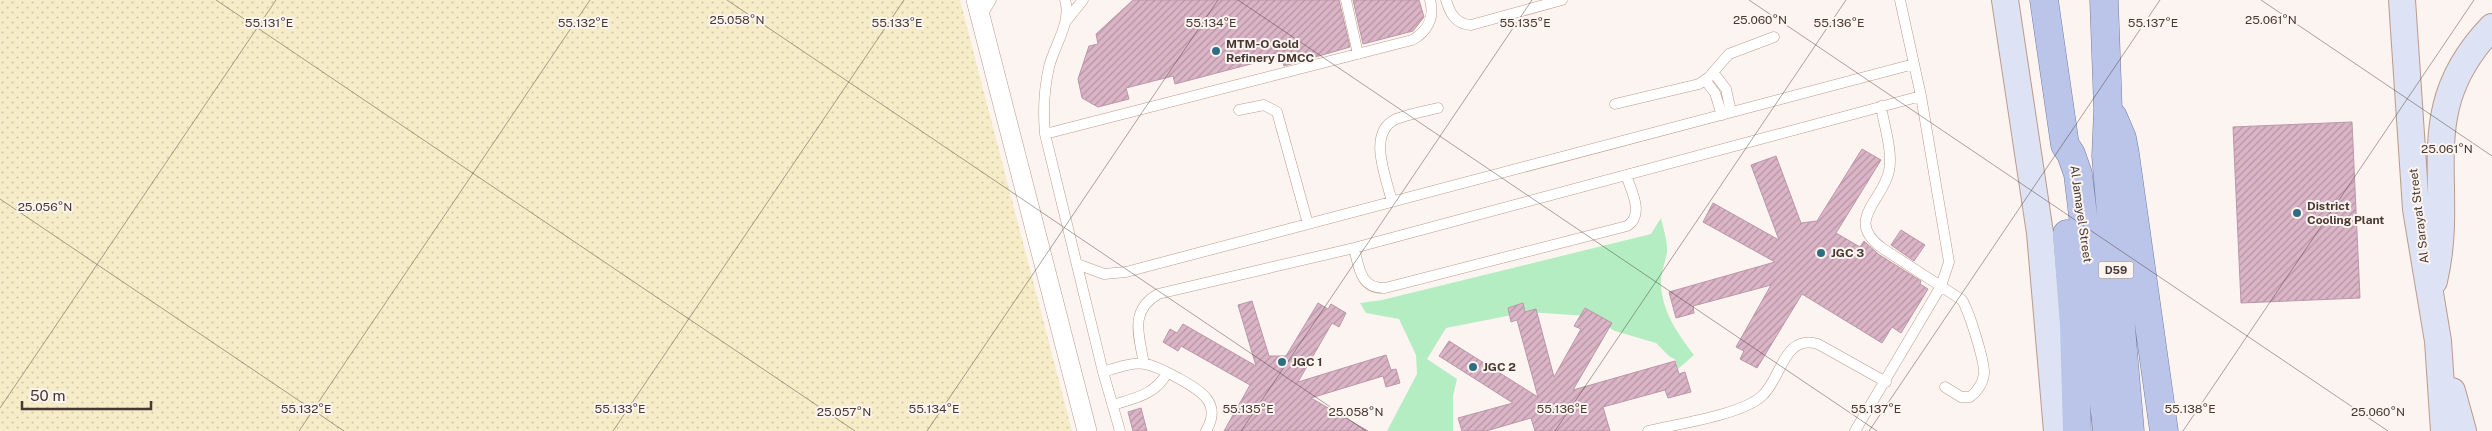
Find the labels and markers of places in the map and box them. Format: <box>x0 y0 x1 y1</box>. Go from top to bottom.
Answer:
place label: MTM-O Gold Refinery DMCC <box>1226 37 1315 65</box>
marker: MTM-O Gold Refinery DMCC <box>1210 45 1222 57</box>
place label: District Cooling Plant <box>2307 199 2384 227</box>
marker: District Cooling Plant <box>2291 207 2303 219</box>
place label: JGC 3 <box>1831 246 1864 260</box>
marker: JGC 3 <box>1815 247 1827 259</box>
place label: JGC 1 <box>1292 355 1322 369</box>
marker: JGC 1 <box>1276 356 1288 368</box>
place label: JGC 2 <box>1483 360 1516 374</box>
marker: JGC 2 <box>1467 361 1479 373</box>

